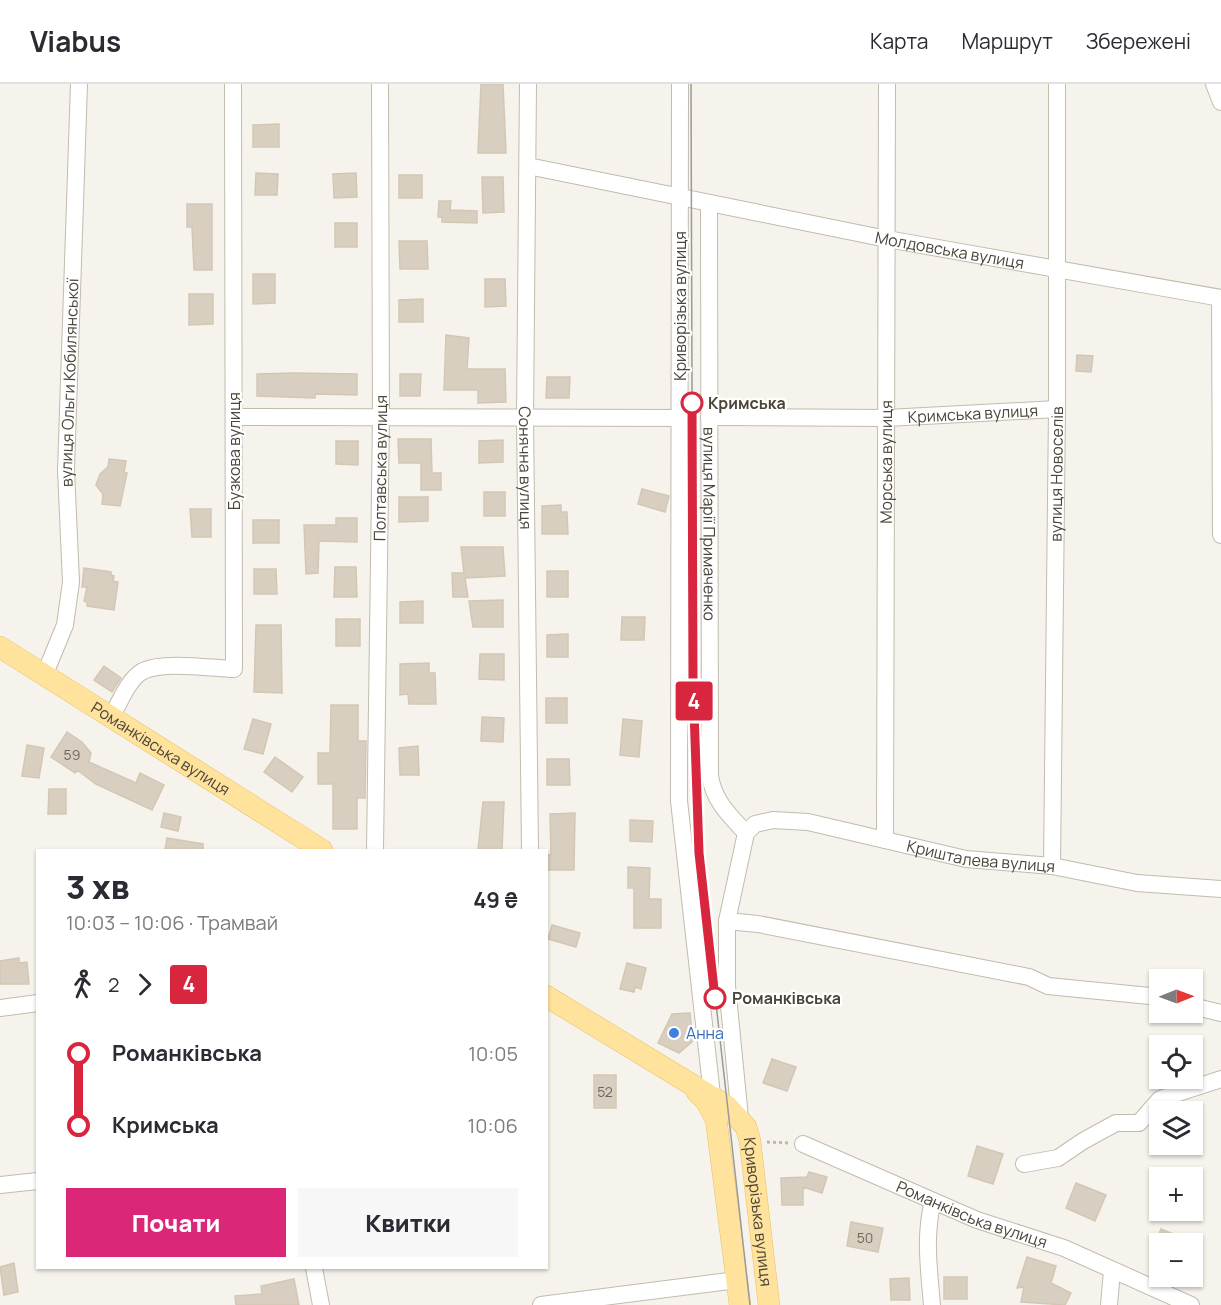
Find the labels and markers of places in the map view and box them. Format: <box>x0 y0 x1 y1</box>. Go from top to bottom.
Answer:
marker: Кримська <box>681 392 703 414</box>
place label: Кримська <box>708 392 786 414</box>
marker: Романківська <box>704 987 726 1009</box>
place label: Романківська <box>732 987 841 1009</box>
place label: Анна <box>686 1022 724 1044</box>
marker: Анна <box>667 1026 681 1040</box>

